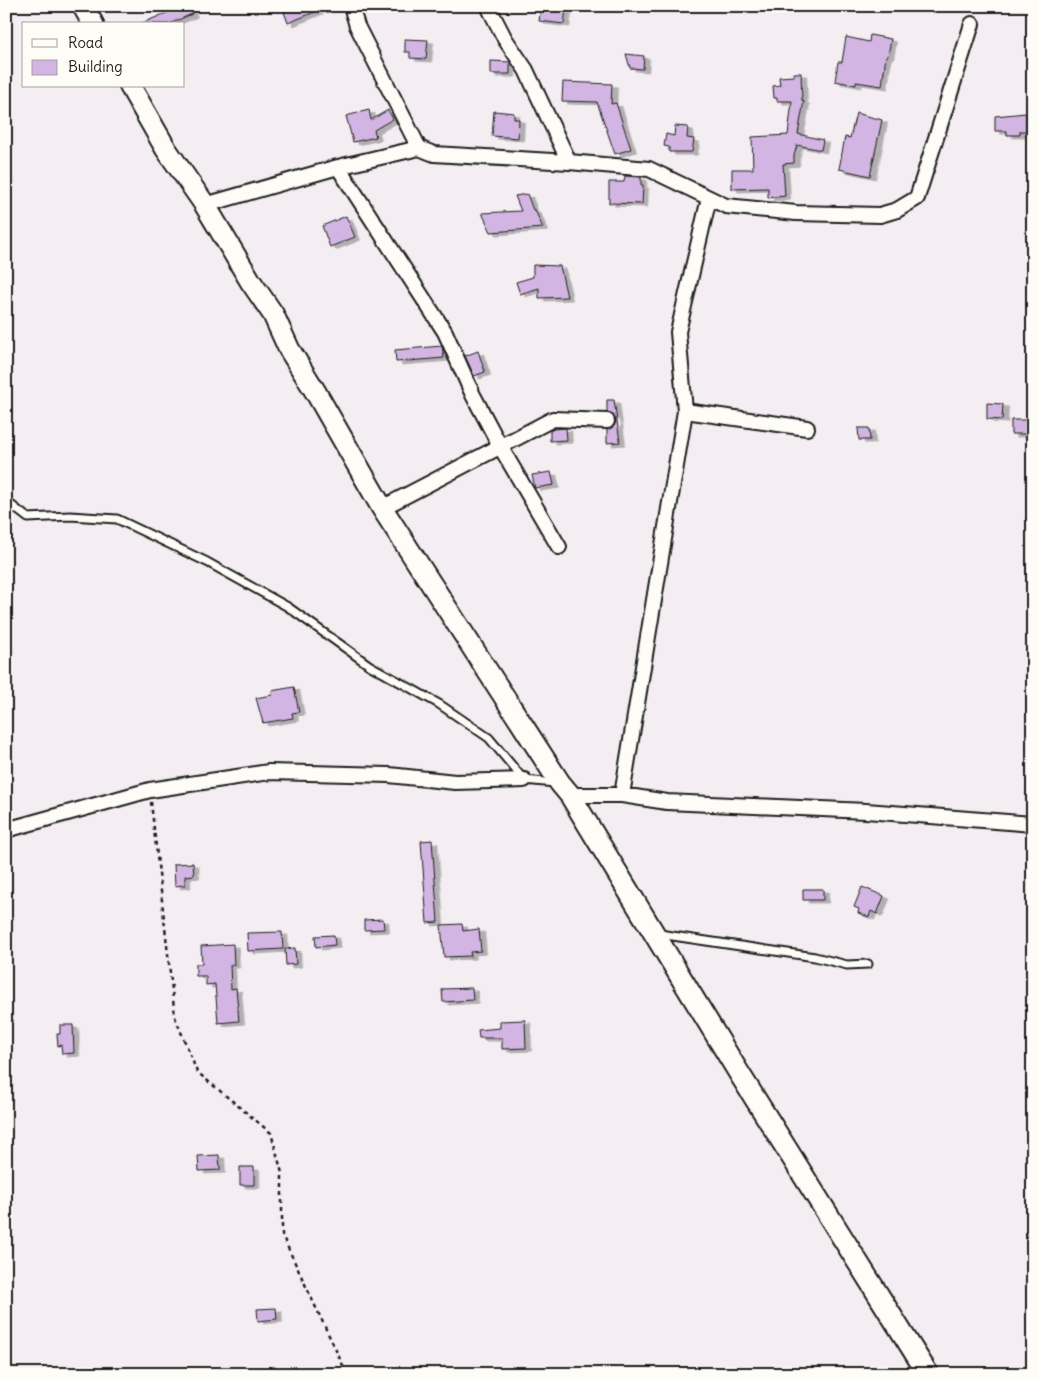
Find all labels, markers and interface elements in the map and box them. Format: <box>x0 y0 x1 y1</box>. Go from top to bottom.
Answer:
legend <box>22 22 185 88</box>
text: Road <box>68 33 103 52</box>
text: Building <box>68 57 123 76</box>

